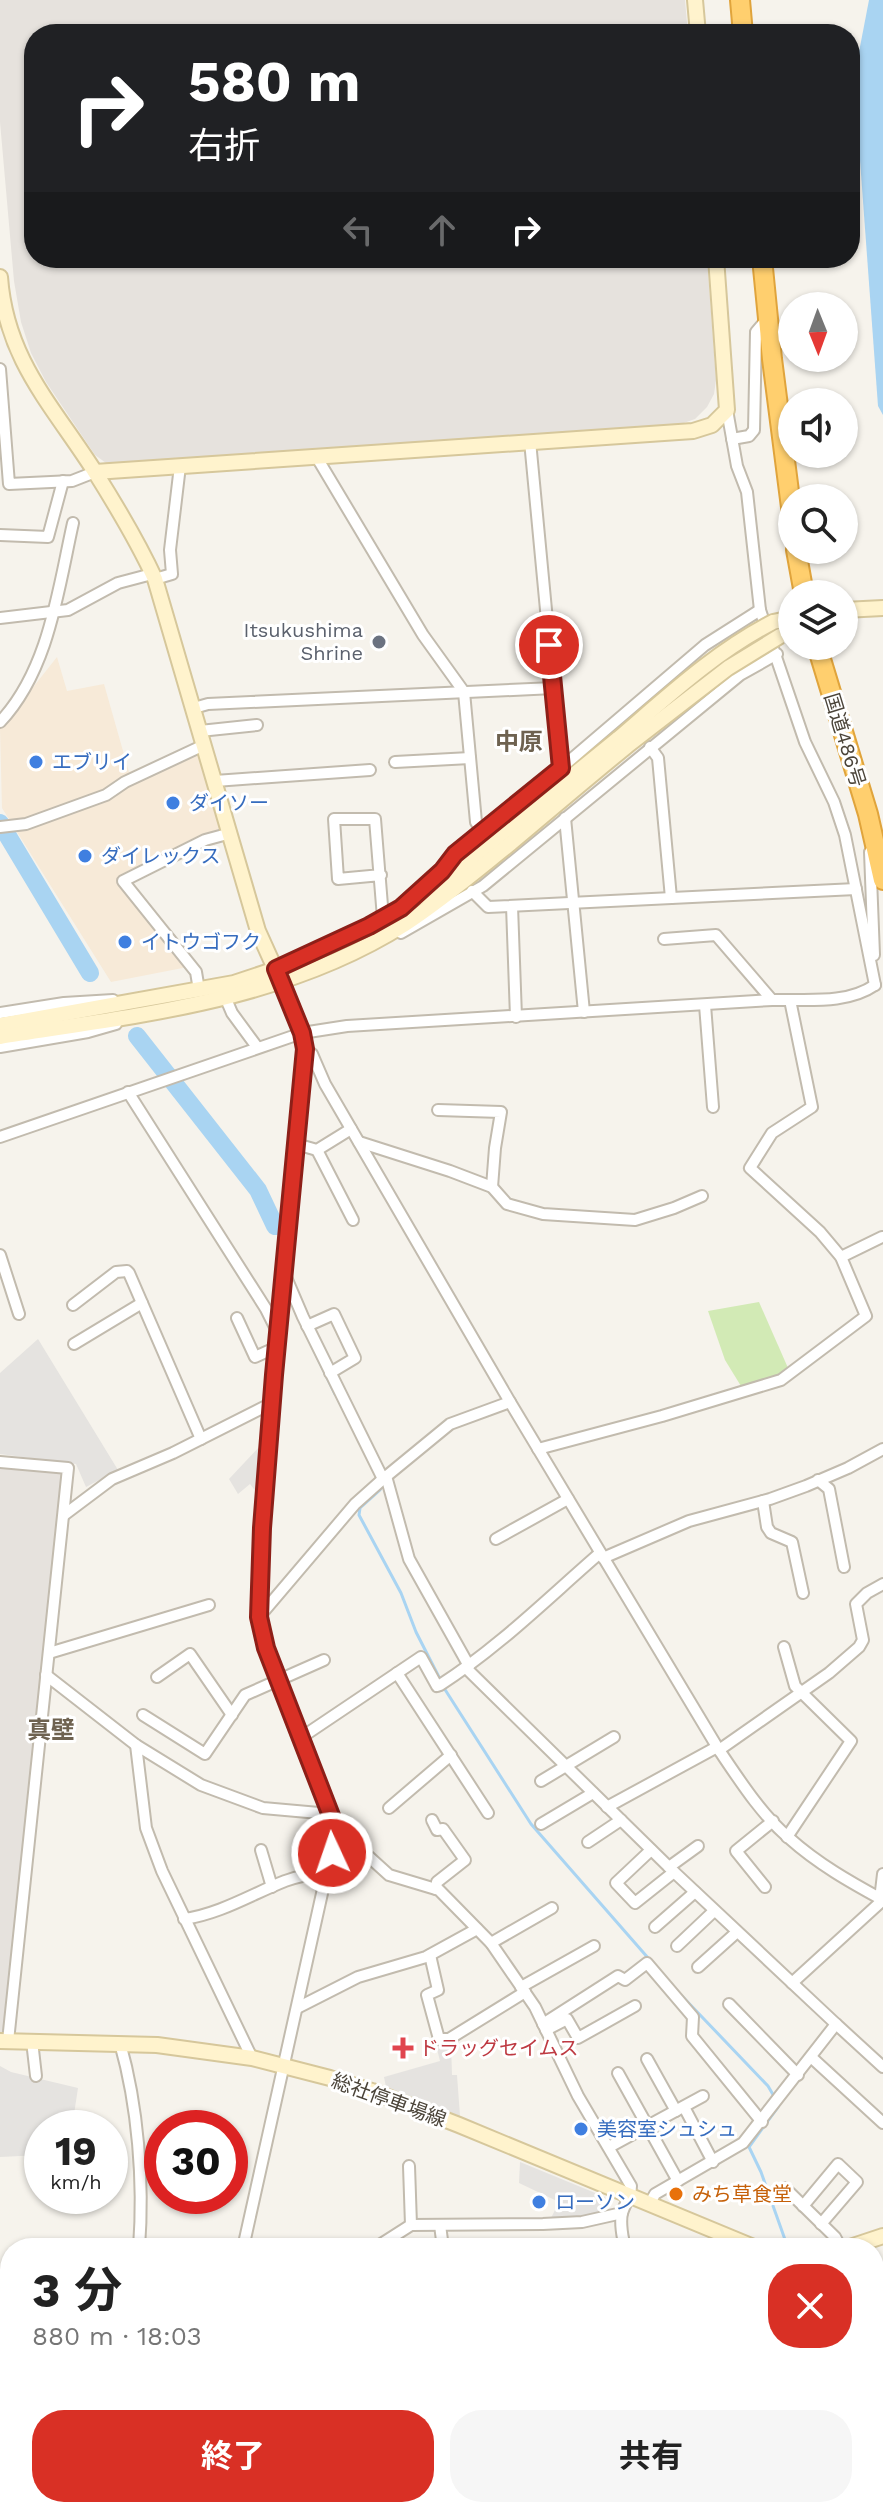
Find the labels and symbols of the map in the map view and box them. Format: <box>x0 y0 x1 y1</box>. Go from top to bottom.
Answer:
north arrow <box>778 292 858 372</box>
pin <box>515 611 583 679</box>
place label: Itsukushima Shrine <box>244 618 363 665</box>
marker: Itsukushima Shrine <box>370 633 388 651</box>
street label: 国道486号 <box>819 690 871 790</box>
district label: 中原 <box>495 728 543 756</box>
place label: エブリイ <box>52 750 132 774</box>
marker: エブリイ <box>27 753 45 771</box>
place label: ダイソー <box>189 791 269 815</box>
marker: ダイソー <box>164 794 182 812</box>
place label: ダイレックス <box>101 844 220 868</box>
marker: ダイレックス <box>76 847 94 865</box>
place label: イトウゴフク <box>141 930 261 954</box>
marker: イトウゴフク <box>116 933 134 951</box>
district label: 真壁 <box>27 1716 75 1744</box>
position arrow <box>290 1811 374 1895</box>
place label: ドラッグセイムス <box>419 2036 579 2060</box>
marker: ドラッグセイムス <box>394 2039 412 2057</box>
street label: 総社停車場線 <box>329 2068 449 2132</box>
speed limit sign: 30 <box>144 2110 248 2214</box>
place label: 美容室シュシュ <box>597 2117 737 2141</box>
marker: 美容室シュシュ <box>572 2120 590 2138</box>
place label: みち草食堂 <box>692 2182 792 2206</box>
marker: みち草食堂 <box>667 2185 685 2203</box>
place label: ローソン <box>555 2190 635 2214</box>
marker: ローソン <box>530 2193 548 2211</box>

